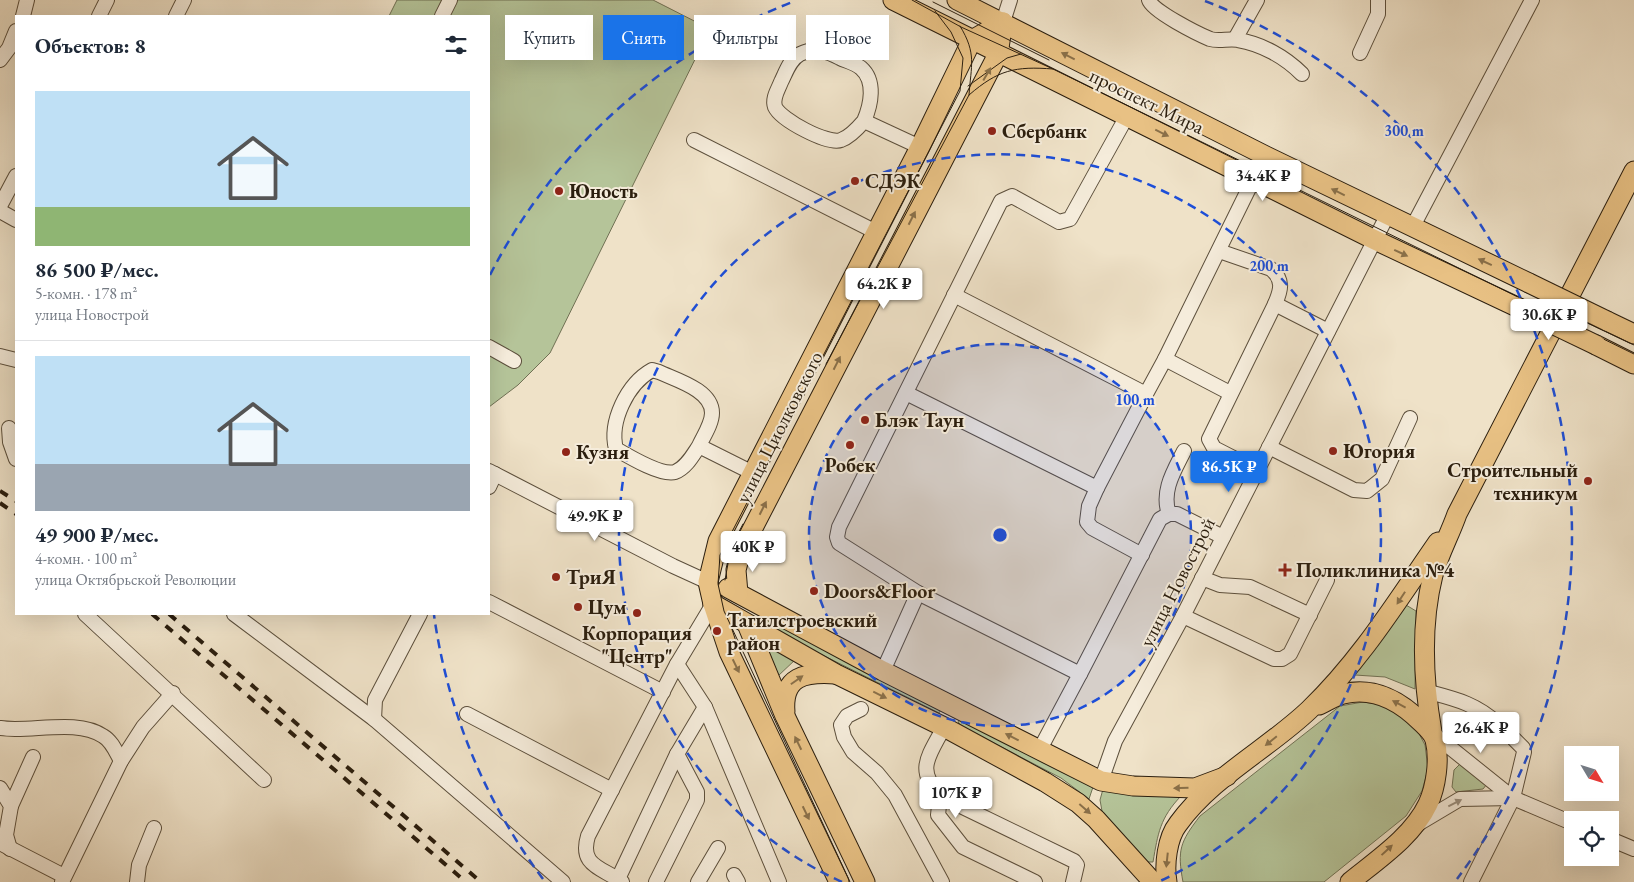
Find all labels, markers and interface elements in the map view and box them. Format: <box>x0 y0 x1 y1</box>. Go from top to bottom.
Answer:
chip: Купить <box>505 15 593 60</box>
chip: Снять <box>603 15 684 60</box>
chip: Фильтры <box>694 15 796 60</box>
chip: Новое <box>806 15 889 60</box>
icon: filters <box>442 31 470 59</box>
text: Объектов: 8 <box>35 32 146 59</box>
one-way arrow <box>1061 52 1075 60</box>
street label: проспект Мира <box>1085 62 1209 140</box>
one-way arrow <box>982 68 991 81</box>
place label: Сбербанк <box>1002 118 1087 144</box>
text: 300 m <box>1384 121 1424 140</box>
icon: home <box>208 123 298 213</box>
marker: Сбербанк <box>986 125 998 137</box>
one-way arrow <box>1155 129 1169 137</box>
pin: 34.4K ₽ <box>1217 160 1309 202</box>
text: 34.4K ₽ <box>1235 165 1291 186</box>
place label: СДЭК <box>865 168 921 194</box>
marker: СДЭК <box>849 175 861 187</box>
place label: Юность <box>569 178 638 204</box>
marker: Юность <box>553 185 565 197</box>
one-way arrow <box>1331 188 1345 196</box>
one-way arrow <box>908 211 916 226</box>
one-way arrow <box>1394 249 1408 257</box>
text: 86 500 ₽/мес. <box>35 256 159 283</box>
text: 200 m <box>1249 256 1289 275</box>
one-way arrow <box>1477 258 1492 267</box>
pin: 64.2K ₽ <box>838 268 930 310</box>
text: 64.2K ₽ <box>856 273 912 294</box>
text: 5-комн. · 178 m² <box>35 283 137 304</box>
pin: 30.6K ₽ <box>1503 298 1595 341</box>
text: улица Новострой <box>35 304 149 325</box>
text: 30.6K ₽ <box>1521 304 1577 325</box>
street label: улица Циолковского <box>729 347 829 507</box>
one-way arrow <box>833 356 841 370</box>
icon: home <box>208 389 298 479</box>
text: 100 m <box>1115 390 1155 409</box>
place label: Блэк Таун <box>875 407 965 433</box>
marker: Блэк Таун <box>859 414 871 426</box>
place label: Югория <box>1343 438 1415 464</box>
place label: Кузня <box>576 439 629 465</box>
marker: Робек <box>844 439 856 451</box>
marker: Югория <box>1327 445 1339 457</box>
marker: Кузня <box>560 446 572 458</box>
pin: 86.5K ₽ <box>1183 450 1275 493</box>
place label: Робек <box>824 452 876 478</box>
text: 86.5K ₽ <box>1201 456 1257 477</box>
place label: Строительный техникум <box>1447 457 1579 506</box>
marker: Строительный техникум <box>1582 475 1594 487</box>
pin: 49.9K ₽ <box>549 500 641 542</box>
one-way arrow <box>759 500 767 515</box>
text: 49.9K ₽ <box>567 505 623 526</box>
street label: улица Новострой <box>1133 512 1221 651</box>
text: 49 900 ₽/мес. <box>35 521 159 548</box>
centre of rings <box>991 526 1009 544</box>
pin: 40K ₽ <box>718 530 788 573</box>
text: 40K ₽ <box>732 536 774 557</box>
text: 4-комн. · 100 m² <box>35 548 137 569</box>
place label: Поликлиника №4 <box>1296 557 1455 583</box>
marker: Поликлиника №4 <box>1278 563 1292 577</box>
place label: ТриЯ <box>566 564 616 590</box>
text: улица Октябрьской Революции <box>35 569 236 590</box>
marker: ТриЯ <box>550 571 562 583</box>
place label: Doors&Floor <box>824 578 936 604</box>
marker: Doors&Floor <box>808 585 820 597</box>
one-way arrow <box>1396 591 1406 605</box>
place label: Цум <box>588 594 627 620</box>
marker: Цум <box>572 601 584 613</box>
marker: Корпорация "Центр" <box>631 607 643 619</box>
place label: Тагилстроевский район <box>727 607 878 656</box>
place label: Корпорация "Центр" <box>582 620 692 669</box>
marker: Тагилстроевский район <box>711 625 723 637</box>
one-way arrow <box>732 659 740 673</box>
one-way arrow <box>790 675 804 685</box>
one-way arrow <box>873 692 887 700</box>
one-way arrow <box>1391 700 1406 708</box>
pin: 26.4K ₽ <box>1435 712 1527 754</box>
text: 26.4K ₽ <box>1453 717 1509 738</box>
one-way arrow <box>1004 733 1019 741</box>
one-way arrow <box>1264 735 1277 746</box>
one-way arrow <box>794 736 802 751</box>
north arrow <box>1564 746 1619 801</box>
map controls <box>1564 746 1619 866</box>
pin: 107K ₽ <box>915 776 997 819</box>
text: 107K ₽ <box>930 782 982 803</box>
one-way arrow <box>1172 785 1188 793</box>
one-way arrow <box>1448 799 1462 807</box>
one-way arrow <box>1079 804 1092 815</box>
one-way arrow <box>802 806 810 820</box>
button: locate <box>1564 811 1619 866</box>
one-way arrow <box>1381 845 1393 856</box>
one-way arrow <box>1163 852 1171 868</box>

